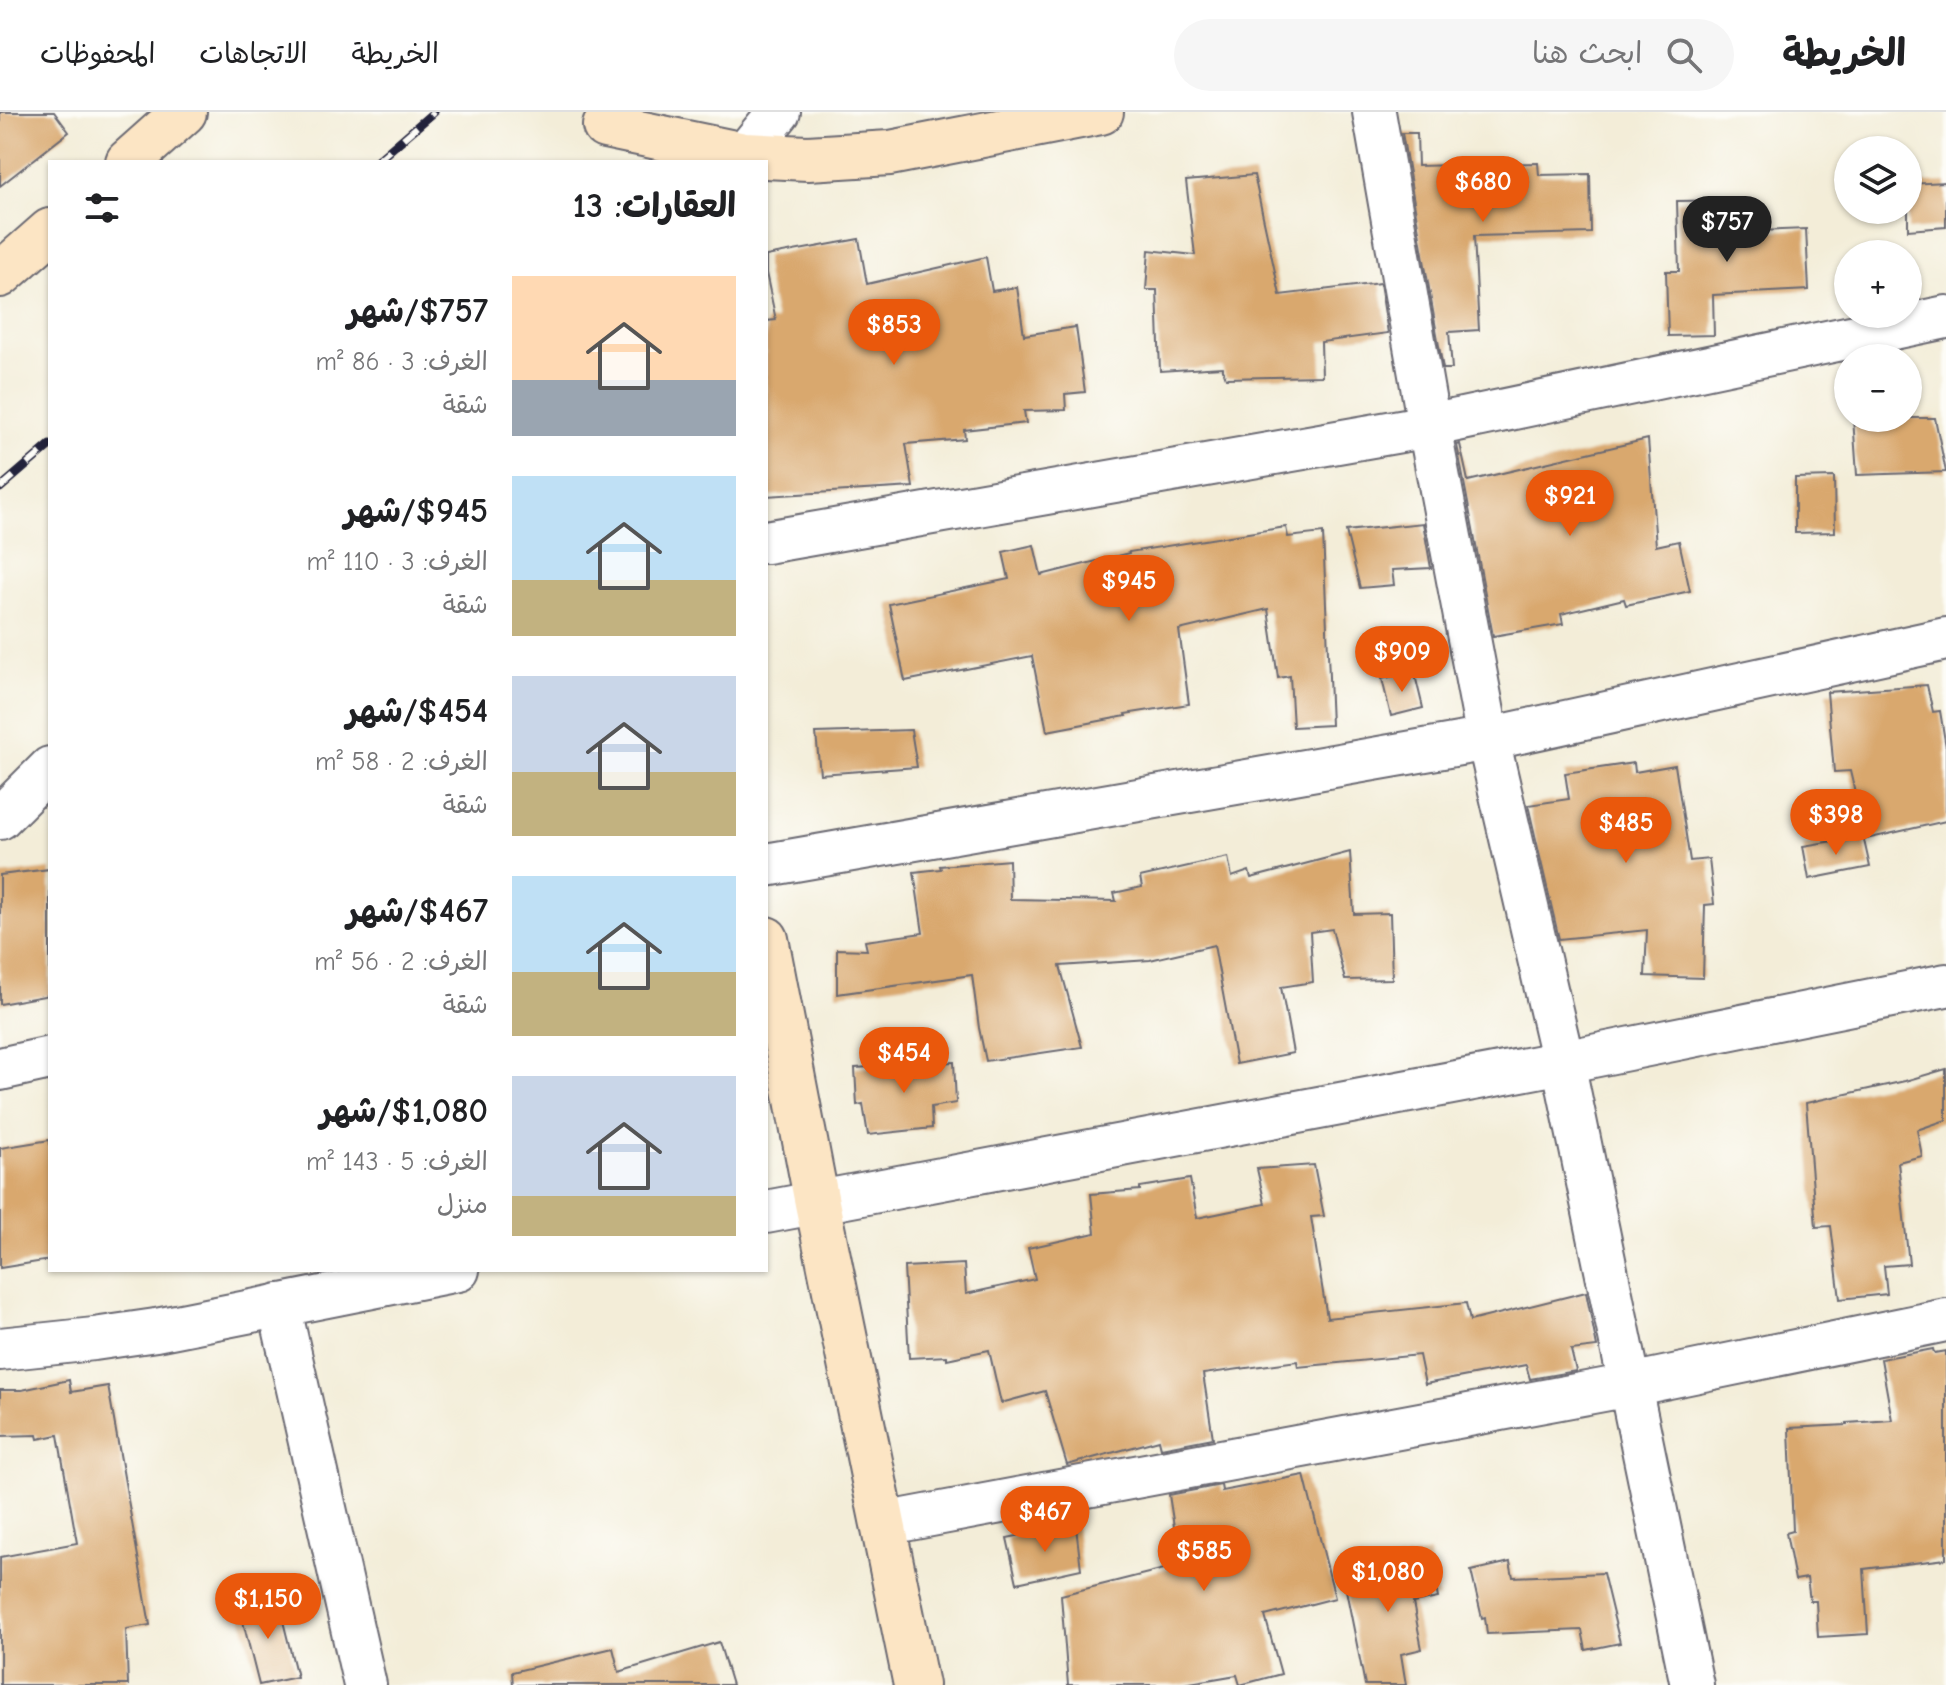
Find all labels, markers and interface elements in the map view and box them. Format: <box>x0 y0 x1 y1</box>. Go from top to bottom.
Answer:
search box <box>1174 19 1734 91</box>
text: الخريطة <box>1782 32 1906 76</box>
icon: search <box>1662 33 1706 77</box>
text: ابحث هنا <box>1532 36 1642 71</box>
text: المحفوظات <box>40 38 155 70</box>
text: الاتجاهات <box>199 38 307 70</box>
text: الخريطة <box>351 38 439 70</box>
map controls <box>1834 136 1922 432</box>
button: layers <box>1834 136 1922 224</box>
pin: $680 <box>1436 156 1530 224</box>
text: $680 <box>1454 167 1512 197</box>
icon: filters <box>80 186 124 230</box>
text: العقارات: 13 <box>573 186 736 226</box>
pin: $757 <box>1680 196 1774 264</box>
text: $757 <box>1701 207 1753 237</box>
button: + <box>1834 240 1922 328</box>
text: $757/شهر <box>347 291 488 331</box>
pin: $853 <box>847 299 941 367</box>
icon: home <box>576 308 672 404</box>
text: $853 <box>866 310 922 340</box>
button: − <box>1834 344 1922 432</box>
text: الغرف: 3 · 86 m² <box>315 347 488 377</box>
text: شقة <box>443 390 488 420</box>
pin: $921 <box>1523 470 1617 538</box>
text: $921 <box>1544 481 1596 511</box>
text: $945/شهر <box>344 491 488 531</box>
icon: home <box>576 508 672 604</box>
text: الغرف: 3 · 110 m² <box>306 547 488 577</box>
pin: $945 <box>1082 555 1176 623</box>
text: $945 <box>1101 566 1157 596</box>
text: شقة <box>443 590 488 620</box>
pin: $909 <box>1355 626 1449 694</box>
text: $909 <box>1373 637 1431 667</box>
text: $454/شهر <box>346 691 488 731</box>
icon: home <box>576 708 672 804</box>
text: الغرف: 2 · 58 m² <box>315 747 488 777</box>
pin: $398 <box>1789 789 1883 857</box>
text: شقة <box>443 790 488 820</box>
pin: $485 <box>1579 797 1673 865</box>
text: $398 <box>1808 800 1864 830</box>
text: $485 <box>1599 808 1653 838</box>
text: $467/شهر <box>347 891 488 931</box>
icon: home <box>576 908 672 1004</box>
text: الغرف: 2 · 56 m² <box>314 947 488 977</box>
text: شقة <box>443 990 488 1020</box>
pin: $454 <box>857 1027 951 1095</box>
text: $454 <box>877 1038 931 1068</box>
text: $1,080/شهر <box>320 1091 488 1131</box>
icon: home <box>576 1108 672 1204</box>
text: الغرف: 5 · 143 m² <box>306 1147 488 1177</box>
text: منزل <box>437 1190 488 1220</box>
pin: $467 <box>998 1486 1092 1554</box>
text: $467 <box>1018 1497 1072 1527</box>
pin: $585 <box>1157 1525 1251 1593</box>
text: $585 <box>1176 1536 1232 1566</box>
pin: $1,080 <box>1323 1546 1453 1614</box>
text: $1,080 <box>1351 1557 1425 1587</box>
pin: $1,150 <box>203 1573 333 1641</box>
text: $1,150 <box>233 1584 303 1614</box>

